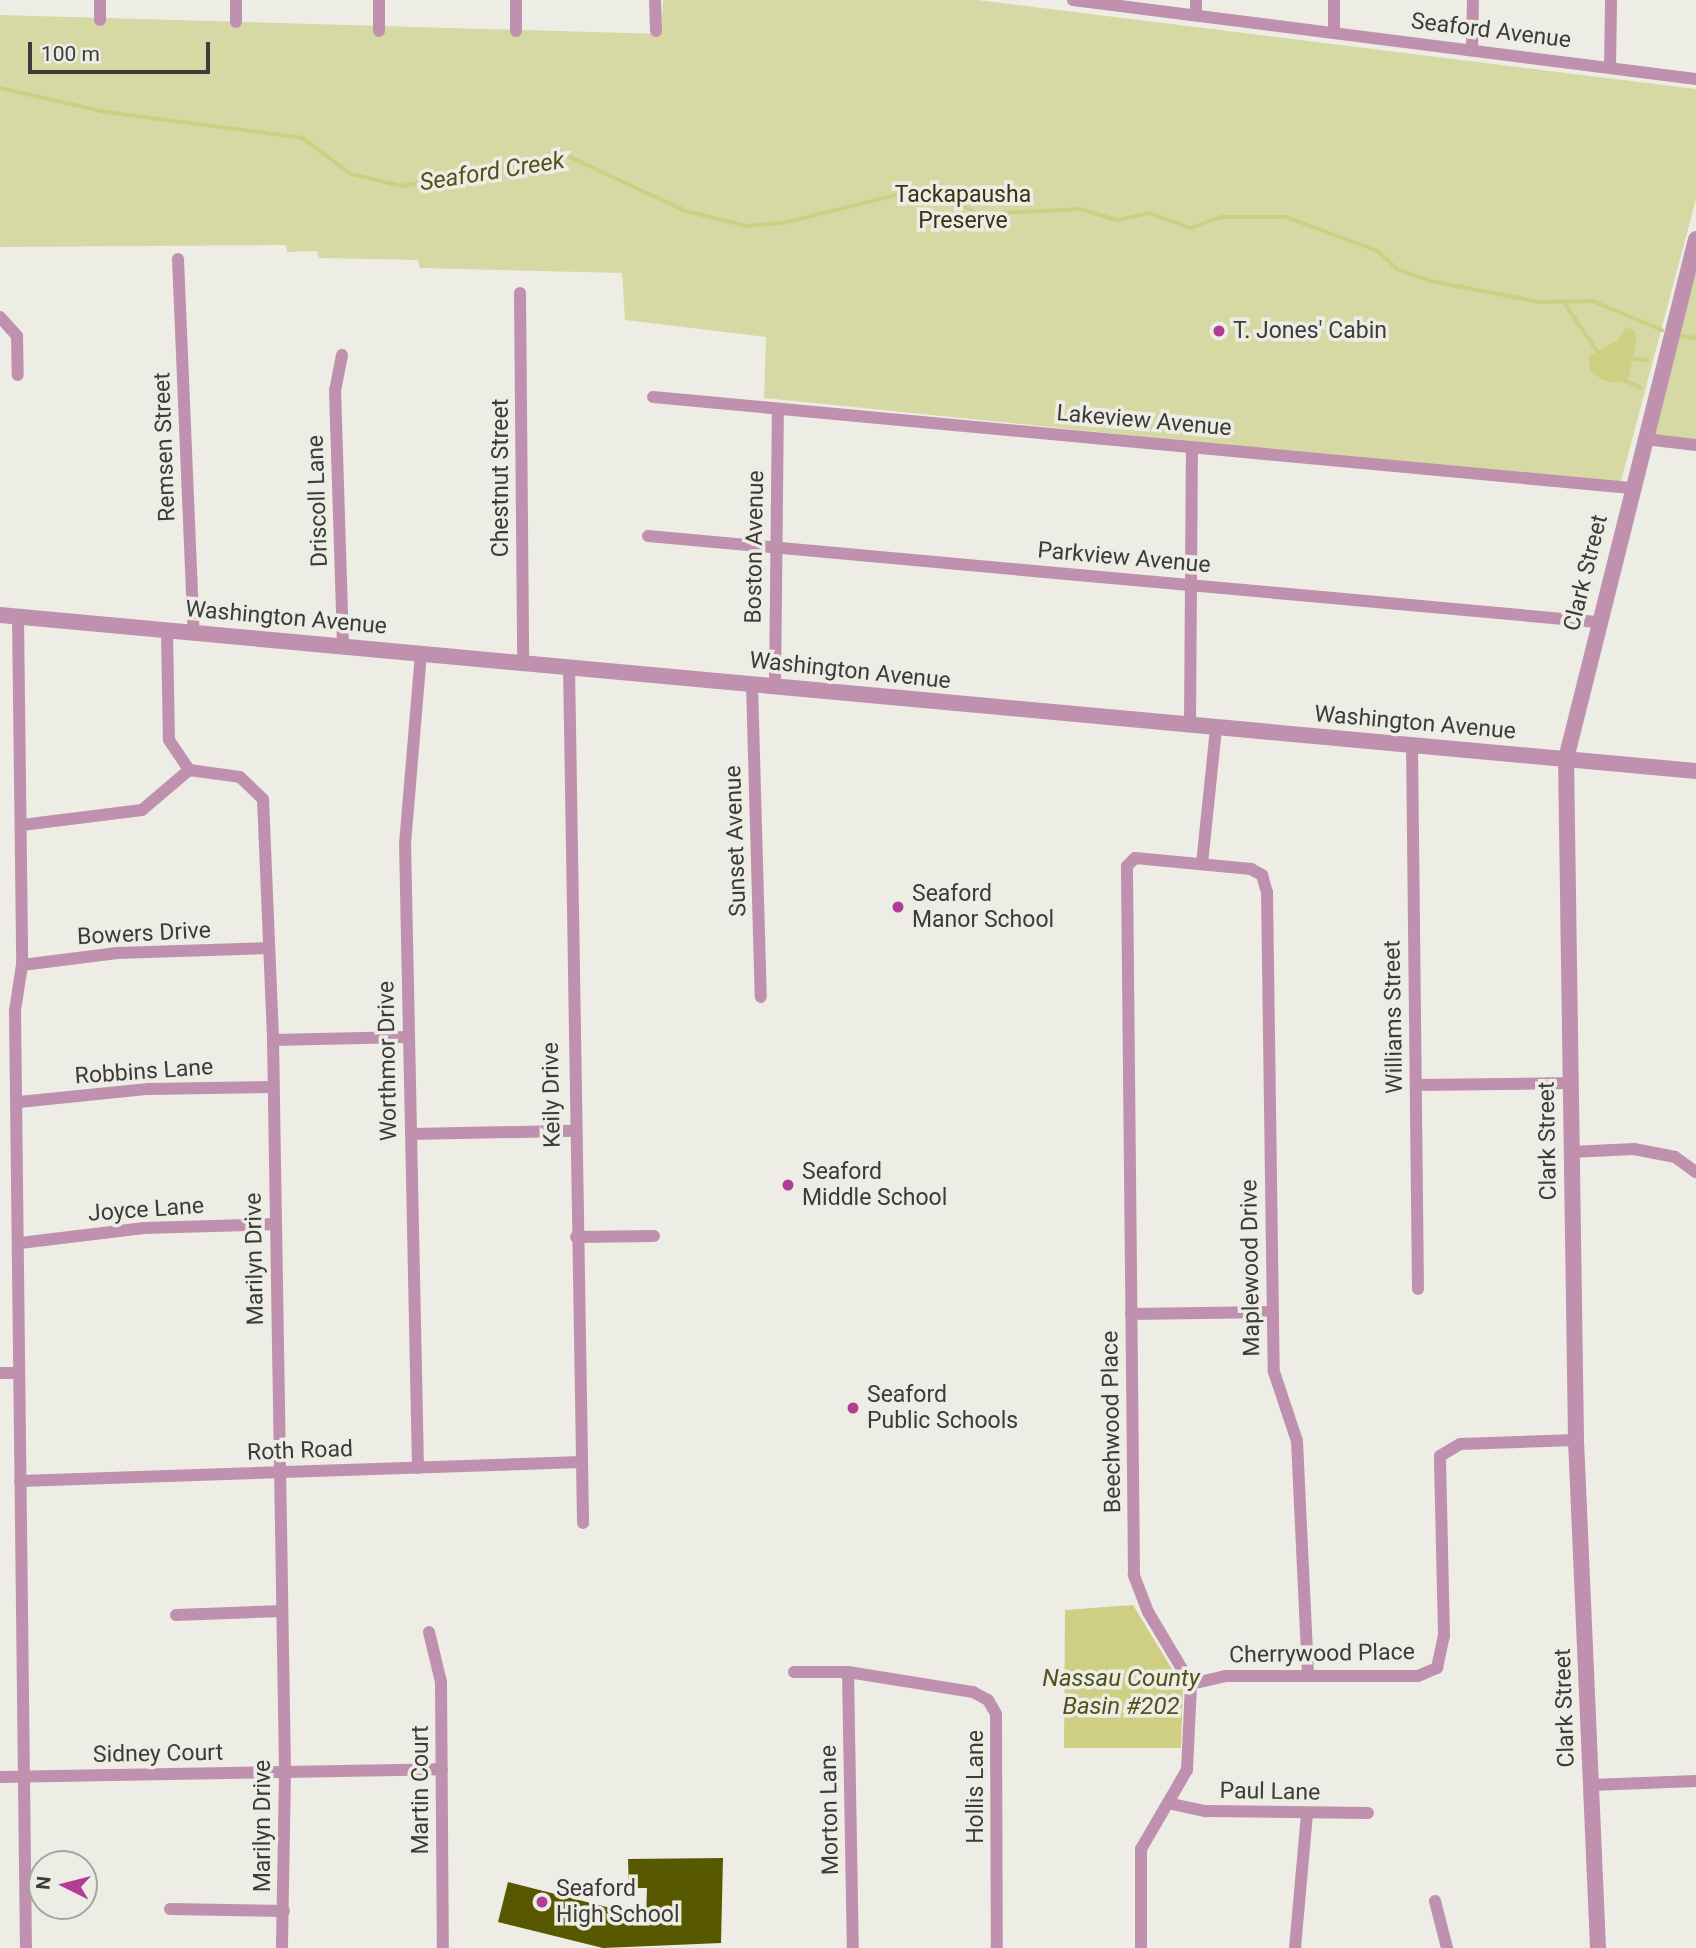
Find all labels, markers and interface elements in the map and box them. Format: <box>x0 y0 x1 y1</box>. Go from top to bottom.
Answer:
street label: Seaford Avenue <box>1409 7 1573 55</box>
scale bar <box>32 28 214 72</box>
text: 100 m <box>41 42 100 66</box>
water label: Seaford Creek <box>418 146 566 198</box>
park label: Tackapausha Preserve <box>895 181 1031 235</box>
place label: T. Jones' Cabin <box>1233 317 1387 345</box>
marker: T. Jones' Cabin <box>1211 323 1227 339</box>
street label: Remsen Street <box>149 372 181 522</box>
street label: Chestnut Street <box>487 399 515 557</box>
street label: Lakeview Avenue <box>1055 400 1233 442</box>
street label: Driscoll Lane <box>302 434 334 568</box>
street label: Boston Avenue <box>740 470 770 624</box>
street label: Clark Street <box>1558 512 1614 634</box>
street label: Parkview Avenue <box>1036 537 1212 579</box>
street label: Washington Avenue <box>184 595 388 641</box>
street label: Washington Avenue <box>748 647 952 695</box>
street label: Washington Avenue <box>1313 700 1517 746</box>
street label: Sunset Avenue <box>720 765 752 917</box>
place label: Seaford Manor School <box>912 880 1054 934</box>
marker: Seaford Manor School <box>890 899 906 915</box>
street label: Bowers Drive <box>76 917 212 951</box>
street label: Williams Street <box>1379 940 1409 1094</box>
street label: Worthmor Drive <box>373 981 403 1141</box>
street label: Keily Drive <box>537 1042 567 1148</box>
street label: Robbins Lane <box>74 1053 214 1091</box>
street label: Clark Street <box>1533 1081 1563 1201</box>
place label: Seaford Middle School <box>802 1158 947 1212</box>
marker: Seaford Middle School <box>780 1177 796 1193</box>
street label: Maplewood Drive <box>1236 1179 1266 1357</box>
street label: Joyce Lane <box>87 1192 205 1228</box>
street label: Marilyn Drive <box>240 1193 270 1325</box>
street label: Beechwood Place <box>1097 1331 1127 1513</box>
place label: Seaford Public Schools <box>867 1381 1018 1435</box>
marker: Seaford Public Schools <box>845 1400 861 1416</box>
street label: Roth Road <box>247 1435 353 1467</box>
street label: Cherrywood Place <box>1229 1639 1415 1669</box>
street label: Clark Street <box>1549 1648 1581 1768</box>
water label: Nassau County Basin #202 <box>1042 1665 1200 1721</box>
street label: Martin Court <box>407 1725 435 1855</box>
street label: Hollis Lane <box>962 1730 990 1844</box>
street label: Sidney Court <box>93 1739 223 1769</box>
street label: Morton Lane <box>815 1745 845 1875</box>
street label: Marilyn Drive <box>249 1760 277 1892</box>
street label: Paul Lane <box>1219 1777 1321 1807</box>
north arrow <box>28 1850 98 1920</box>
text: N <box>31 1875 56 1891</box>
place label: Seaford High School <box>556 1875 679 1929</box>
marker: Seaford High School <box>534 1894 550 1910</box>

